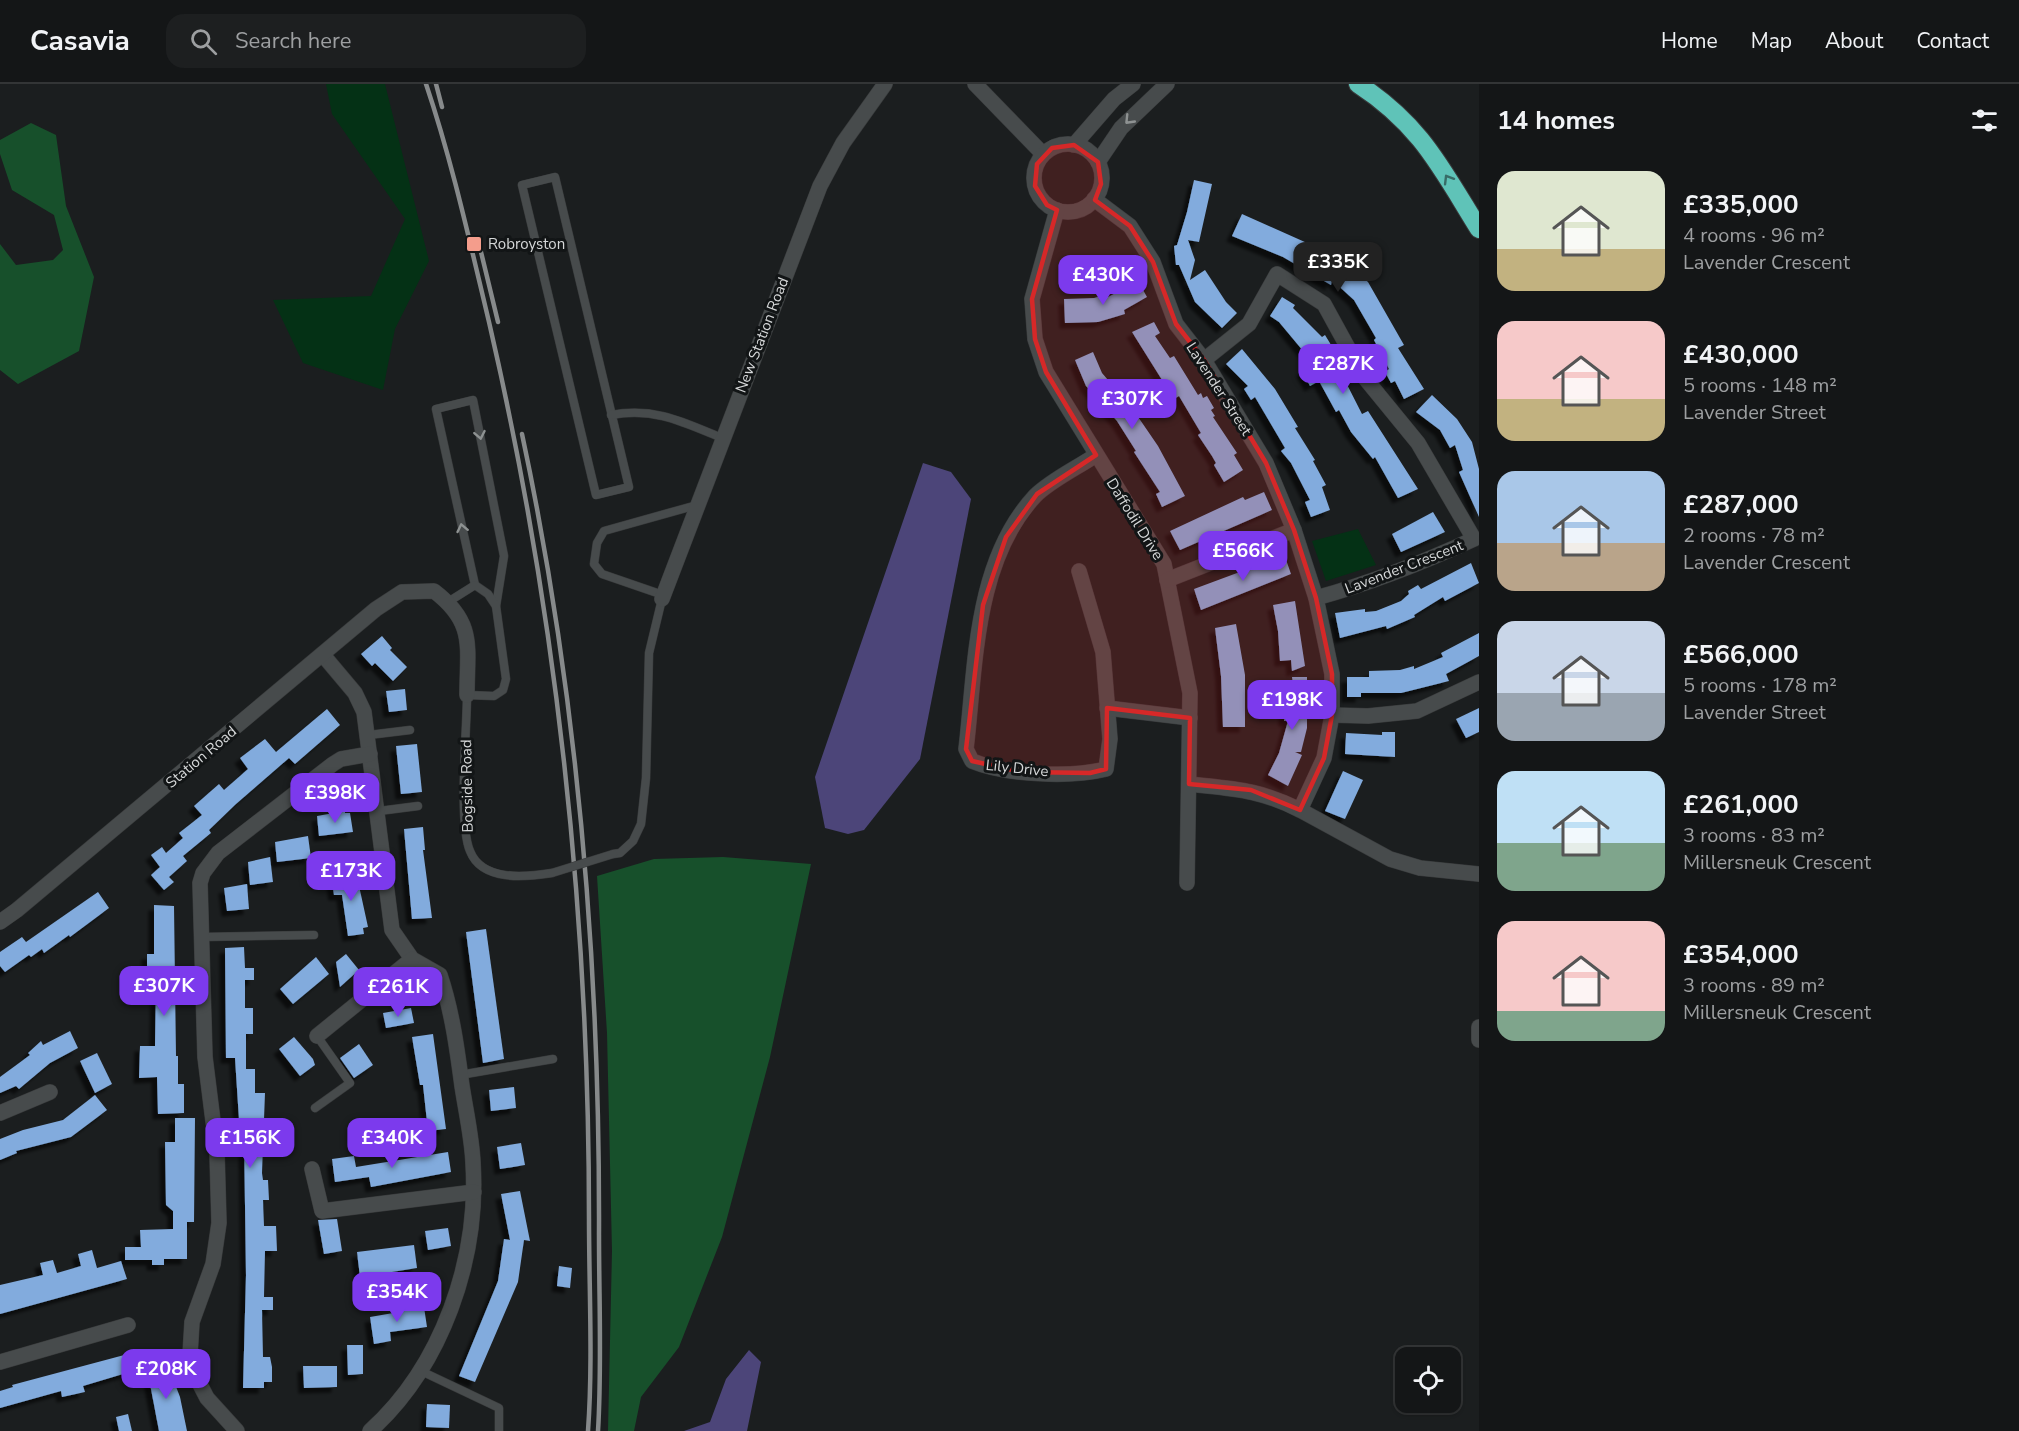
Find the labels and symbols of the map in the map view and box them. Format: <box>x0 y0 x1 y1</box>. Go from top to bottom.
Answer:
one-way arrow <box>1125 114 1136 124</box>
one-way arrow <box>1444 175 1455 185</box>
place label: Robroyston <box>488 234 565 254</box>
marker: Robroyston <box>465 235 483 253</box>
pin: £335K <box>1296 242 1380 293</box>
pin: £430K <box>1061 255 1145 306</box>
street label: New Station Road <box>731 274 793 396</box>
street label: Lavender Street <box>1181 339 1257 440</box>
pin: £287K <box>1301 344 1385 395</box>
pin: £307K <box>1090 379 1174 430</box>
one-way arrow <box>473 429 486 439</box>
street label: Daffodil Drive <box>1102 474 1168 564</box>
one-way arrow <box>456 523 469 533</box>
pin: £566K <box>1201 531 1285 582</box>
street label: Lavender Crescent <box>1342 535 1467 599</box>
pin: £198K <box>1250 680 1334 731</box>
street label: Station Road <box>161 721 241 793</box>
street label: Bogside Road <box>456 739 478 833</box>
street label: Lily Drive <box>985 755 1049 781</box>
pin: £398K <box>293 773 377 824</box>
pin: £173K <box>309 851 393 902</box>
pin: £307K <box>122 966 206 1017</box>
pin: £261K <box>356 967 440 1018</box>
pin: £156K <box>208 1118 292 1169</box>
pin: £340K <box>350 1118 434 1169</box>
pin: £354K <box>355 1272 439 1323</box>
pin: £208K <box>124 1349 208 1400</box>

